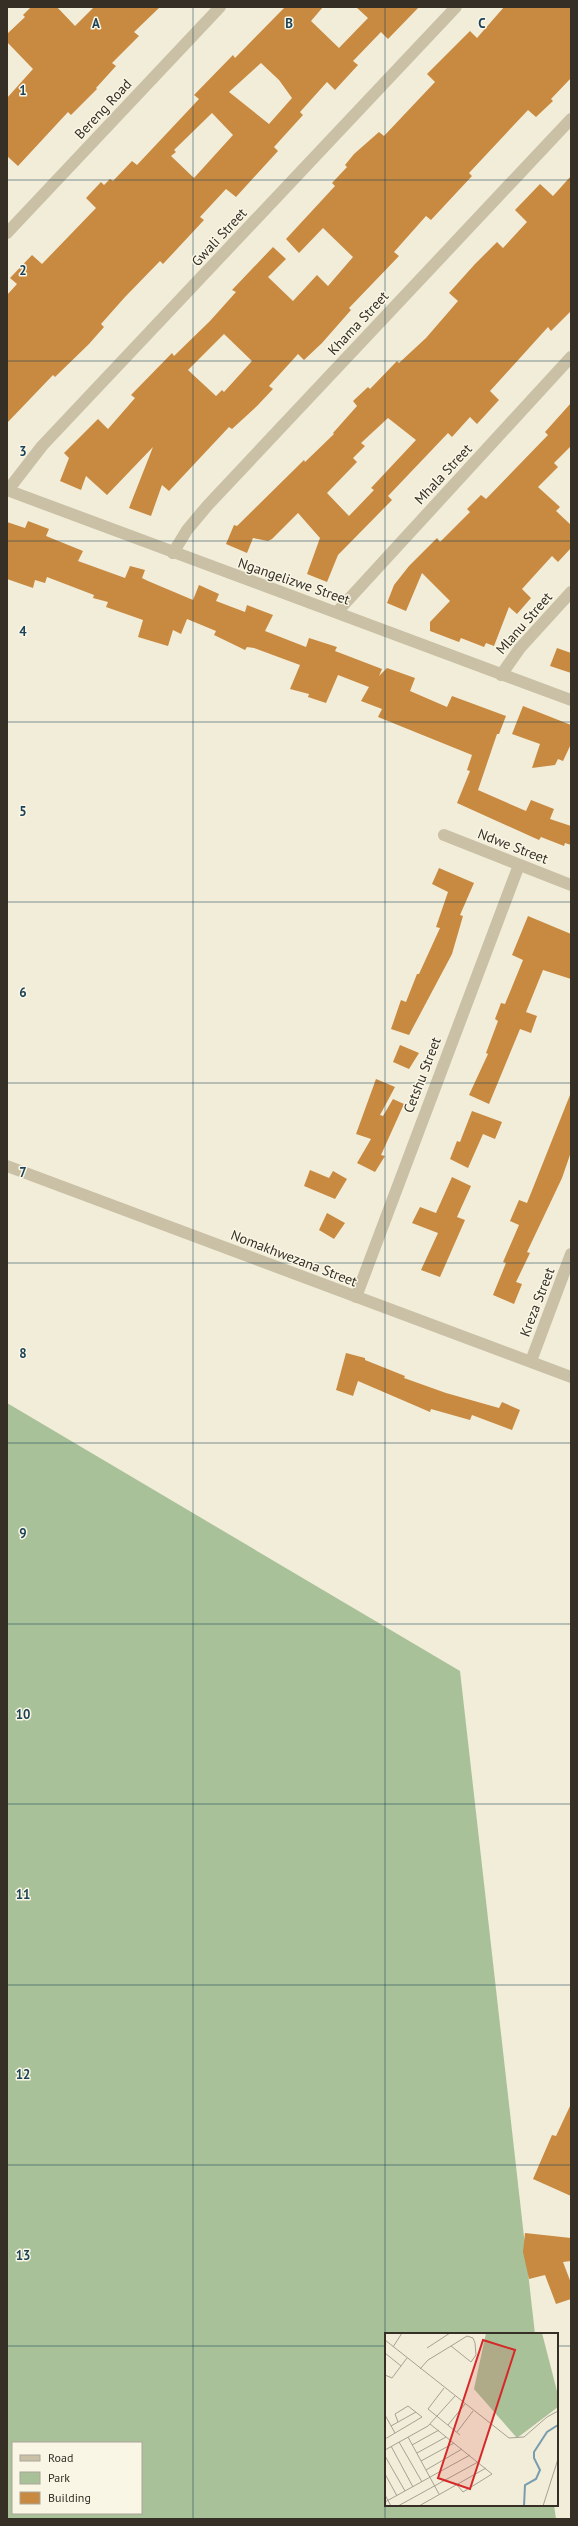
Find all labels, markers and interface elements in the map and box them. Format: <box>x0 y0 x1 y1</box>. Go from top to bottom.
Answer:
text: A <box>92 15 100 32</box>
text: B <box>285 15 293 32</box>
text: C <box>478 15 486 32</box>
street label: Bereng Road <box>71 75 135 143</box>
text: 1 <box>19 82 27 99</box>
street label: Gwali Street <box>187 204 251 270</box>
text: 2 <box>19 262 27 279</box>
street label: Khama Street <box>324 287 392 359</box>
street label: Mhala Street <box>410 440 476 508</box>
text: 3 <box>19 443 27 460</box>
street label: Ngangelizwe Street <box>236 553 352 609</box>
street label: Mlanu Street <box>492 588 556 658</box>
text: 4 <box>19 623 27 640</box>
text: 5 <box>19 803 27 820</box>
street label: Ndwe Street <box>475 824 551 868</box>
text: 6 <box>19 984 27 1001</box>
street label: Cetshu Street <box>399 1034 445 1116</box>
text: 7 <box>19 1164 27 1181</box>
street label: Nomakhwezana Street <box>228 1226 360 1291</box>
street label: Kreza Street <box>516 1265 558 1339</box>
text: 8 <box>19 1345 27 1362</box>
text: 9 <box>19 1525 27 1542</box>
text: 10 <box>16 1706 30 1723</box>
text: 11 <box>16 1886 30 1903</box>
text: 12 <box>16 2066 30 2083</box>
text: 13 <box>16 2247 30 2264</box>
inset map <box>385 2333 558 2506</box>
legend <box>12 2442 142 2514</box>
text: Road <box>48 2450 73 2465</box>
text: Park <box>48 2470 70 2485</box>
text: Building <box>48 2490 91 2505</box>

